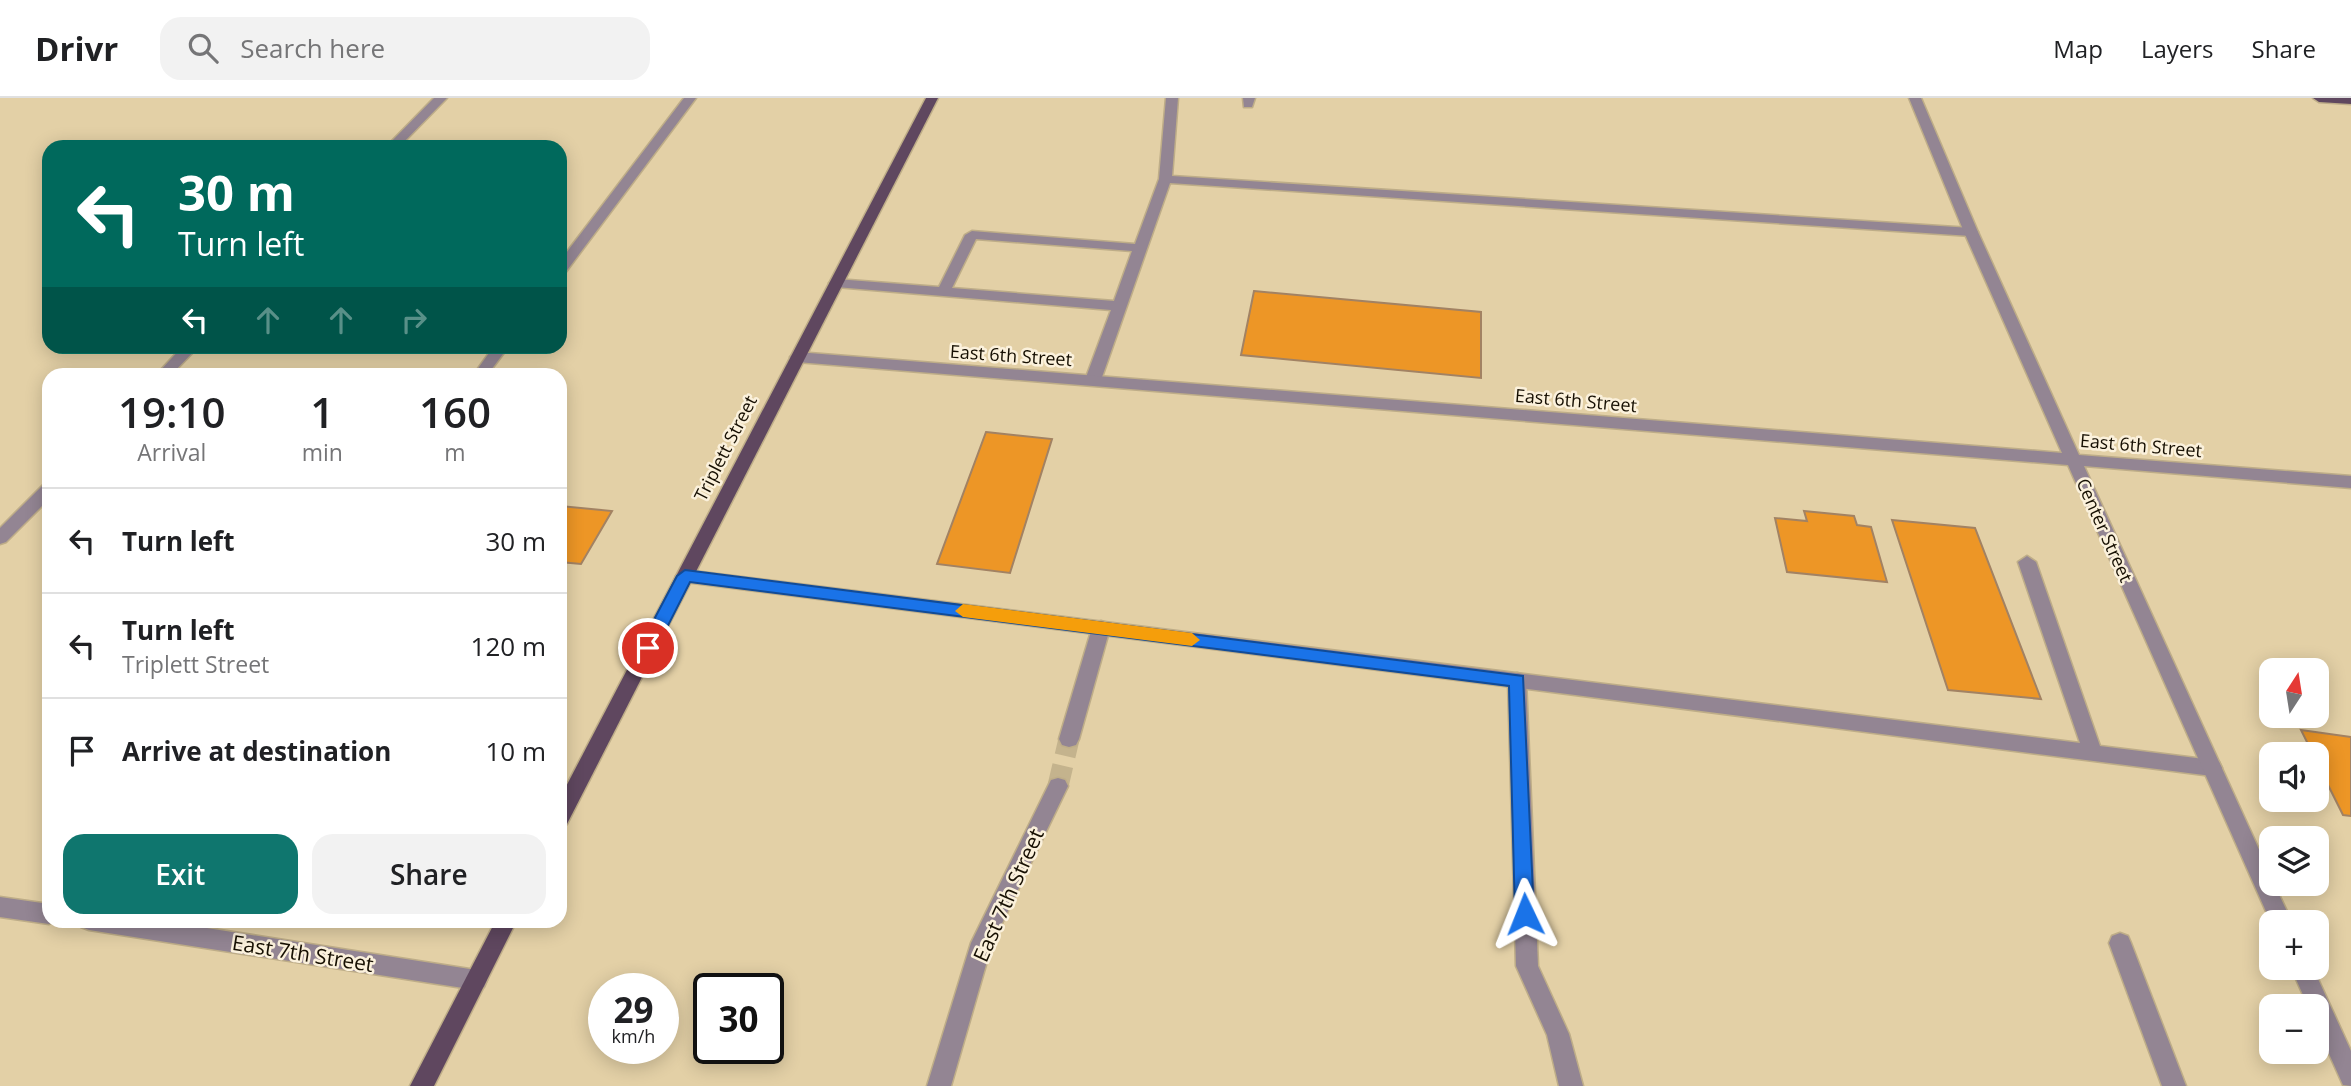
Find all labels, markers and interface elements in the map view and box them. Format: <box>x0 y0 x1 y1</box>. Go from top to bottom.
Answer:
search box <box>160 17 650 80</box>
text: Drivr <box>35 26 118 71</box>
icon: search <box>184 29 222 67</box>
text: Search here <box>240 30 385 66</box>
text: Map <box>2053 32 2103 65</box>
text: Layers <box>2141 32 2214 65</box>
text: Share <box>2252 32 2316 65</box>
text: 30 m <box>178 159 295 225</box>
icon: left <box>63 168 154 259</box>
text: Turn left <box>178 222 304 265</box>
icon: left <box>176 301 214 339</box>
icon: ahead <box>249 301 287 339</box>
icon: ahead <box>322 301 360 339</box>
icon: right <box>395 301 433 339</box>
street label: East 6th Street <box>949 339 1073 371</box>
text: 19:10 <box>118 383 226 440</box>
text: 1 <box>310 383 334 440</box>
text: 160 <box>419 383 491 440</box>
street label: East 6th Street <box>1514 383 1638 417</box>
street label: Triplett Street <box>688 391 762 505</box>
street label: East 6th Street <box>2079 428 2203 462</box>
text: Arrival <box>137 436 206 468</box>
text: min <box>302 436 343 468</box>
text: m <box>444 436 466 468</box>
street label: Center Street <box>2071 474 2139 586</box>
icon: left <box>63 522 101 560</box>
text: Turn left <box>122 523 234 559</box>
text: 30 m <box>485 523 546 559</box>
text: Turn left <box>122 612 234 648</box>
pin <box>618 618 678 678</box>
icon: left <box>63 627 101 665</box>
text: 120 m <box>471 628 546 664</box>
icon: arrive <box>629 629 667 667</box>
text: Triplett Street <box>122 648 269 680</box>
north arrow <box>2259 658 2329 728</box>
map controls <box>2259 658 2329 1064</box>
icon: arrive <box>63 732 101 770</box>
text: Arrive at destination <box>122 733 391 769</box>
text: 10 m <box>485 733 546 769</box>
button: sound <box>2259 742 2329 812</box>
street label: East 7th Street <box>966 824 1050 966</box>
button: layers <box>2259 826 2329 896</box>
button: Exit <box>63 834 298 914</box>
button: Share <box>312 834 546 914</box>
position arrow <box>1488 877 1562 951</box>
button: + <box>2259 910 2329 980</box>
street label: East 7th Street <box>230 928 376 978</box>
speed limit sign: 30 <box>693 973 784 1064</box>
text: 29 <box>613 986 654 1033</box>
button: − <box>2259 994 2329 1064</box>
text: km/h <box>612 1024 655 1048</box>

